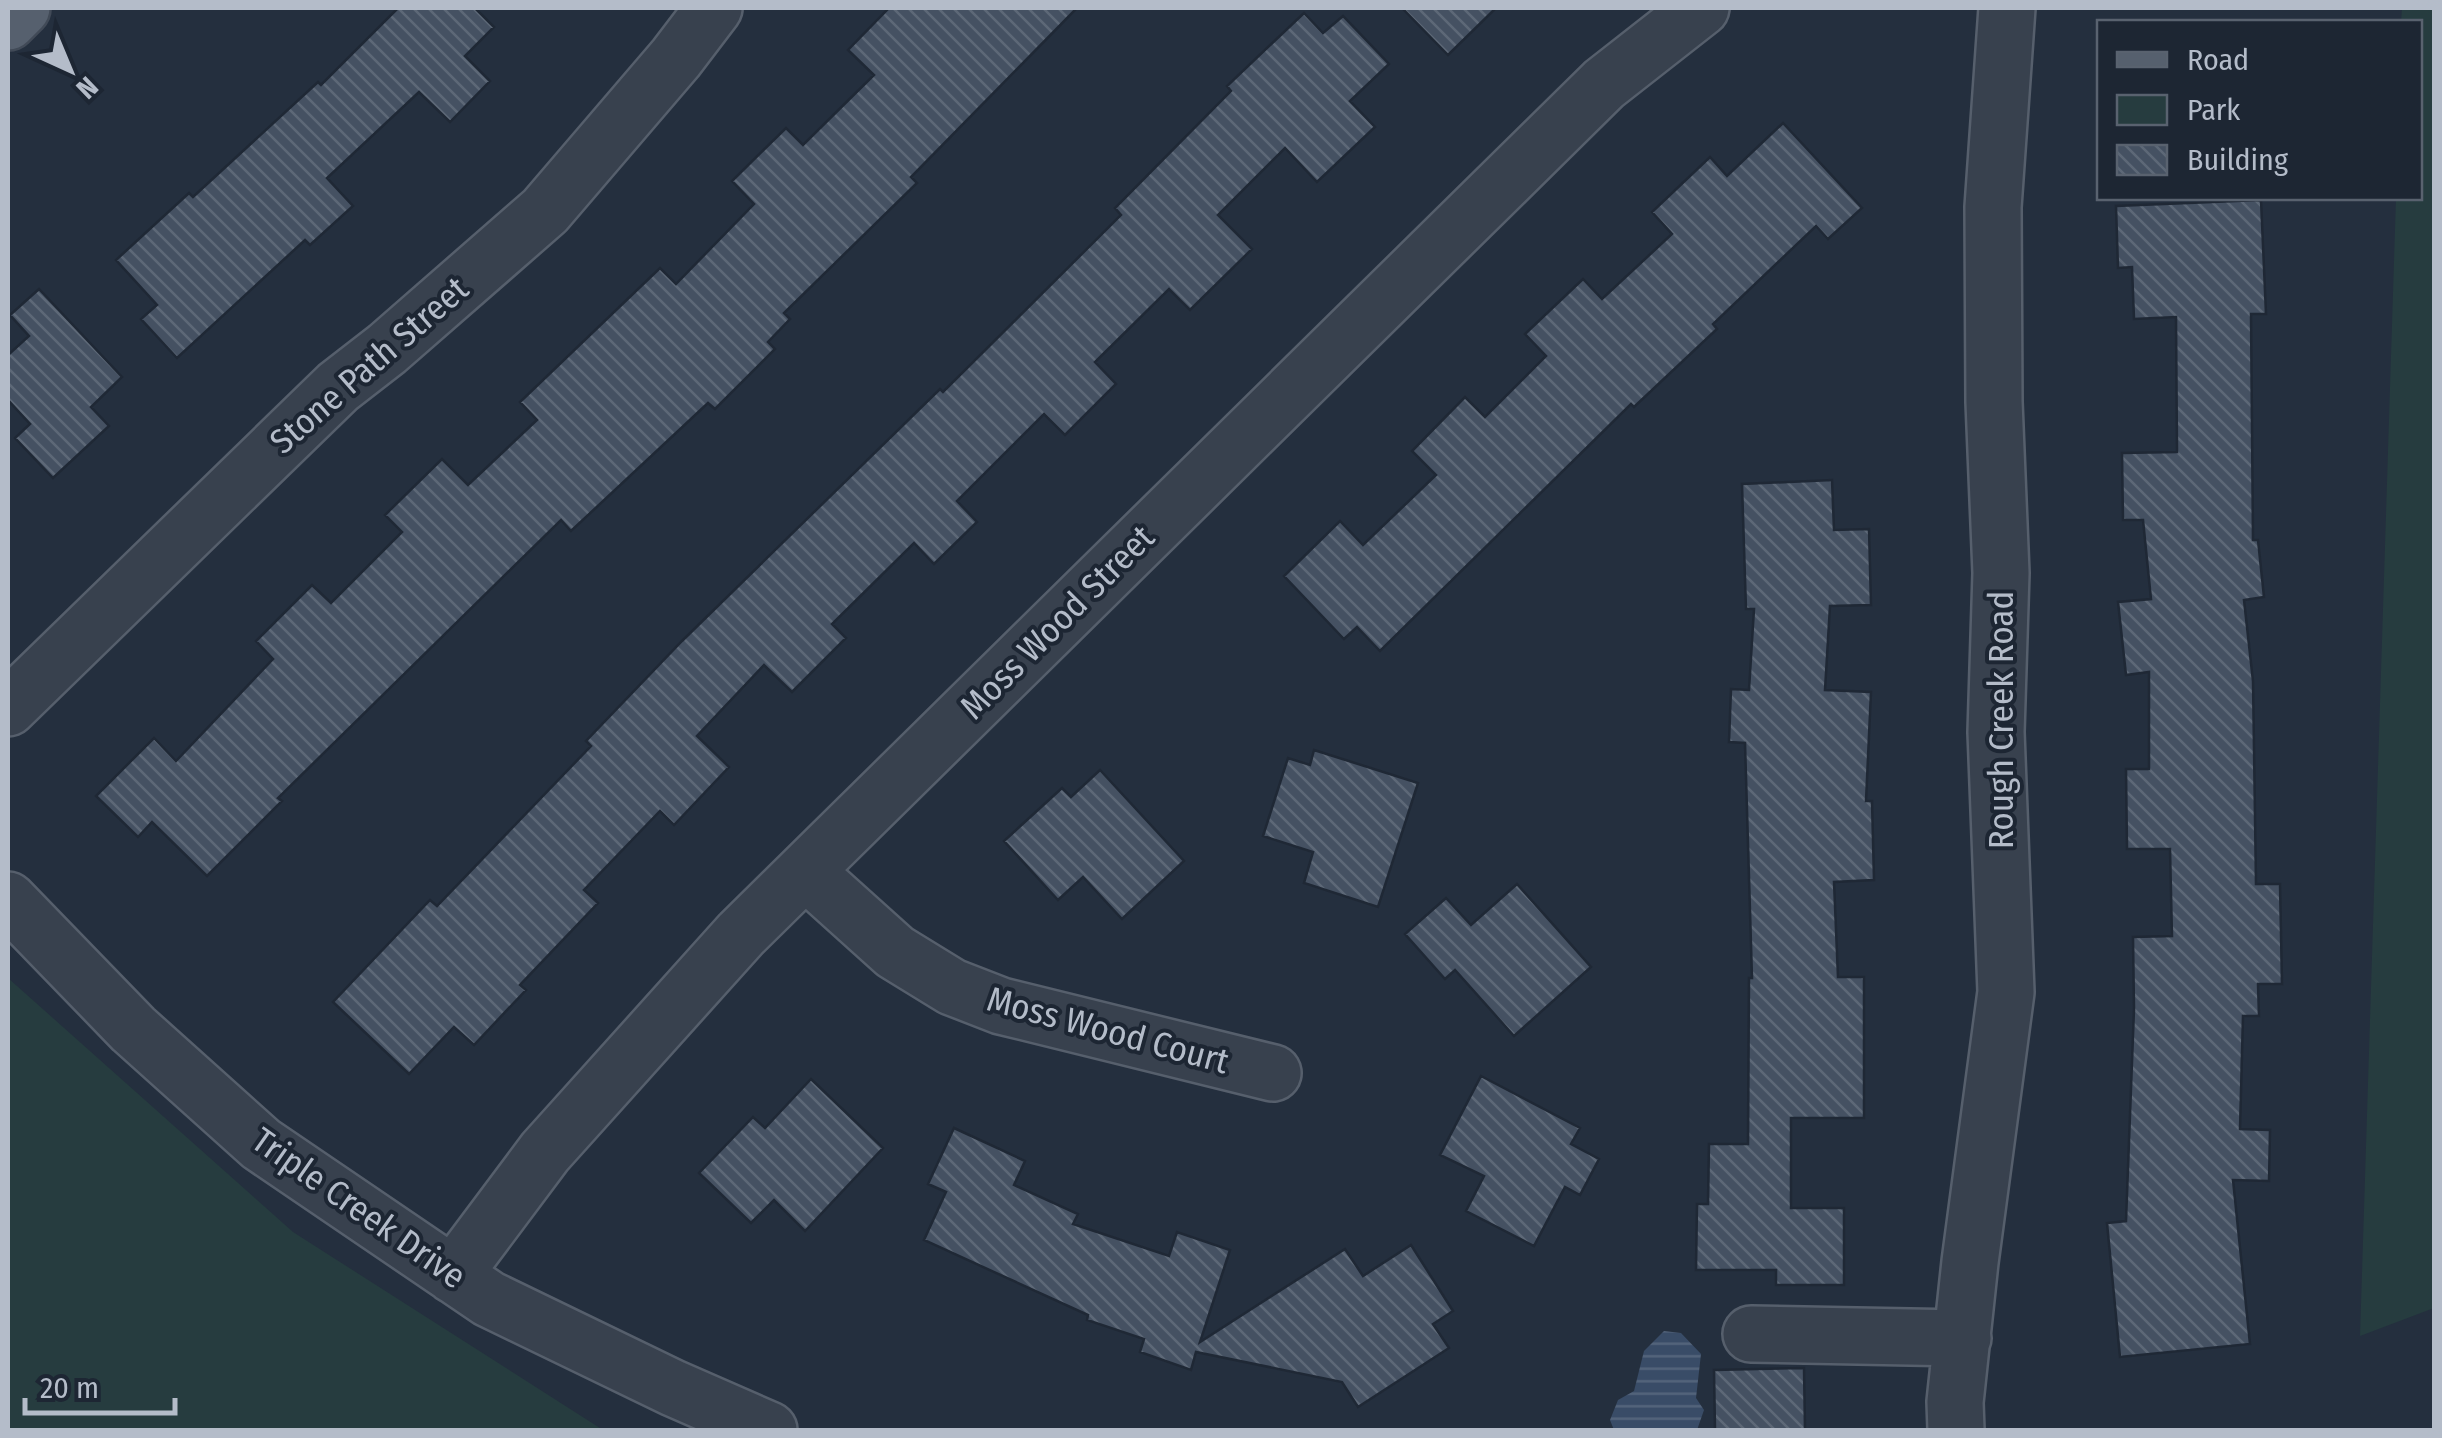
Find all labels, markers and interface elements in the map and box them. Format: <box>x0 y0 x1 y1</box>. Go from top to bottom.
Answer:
north arrow <box>20 20 120 120</box>
legend <box>2097 20 2422 200</box>
text: Road <box>2187 42 2249 78</box>
text: N <box>70 70 105 105</box>
text: Park <box>2187 92 2240 128</box>
text: Building <box>2187 142 2289 178</box>
street label: Stone Path Street <box>261 267 477 462</box>
street label: Moss Wood Street <box>951 516 1163 728</box>
street label: Rough Creek Road <box>1980 591 2022 849</box>
street label: Moss Wood Court <box>983 978 1234 1083</box>
street label: Triple Creek Drive <box>244 1119 474 1297</box>
scale bar <box>25 1353 175 1415</box>
text: 20 m <box>40 1370 99 1406</box>

